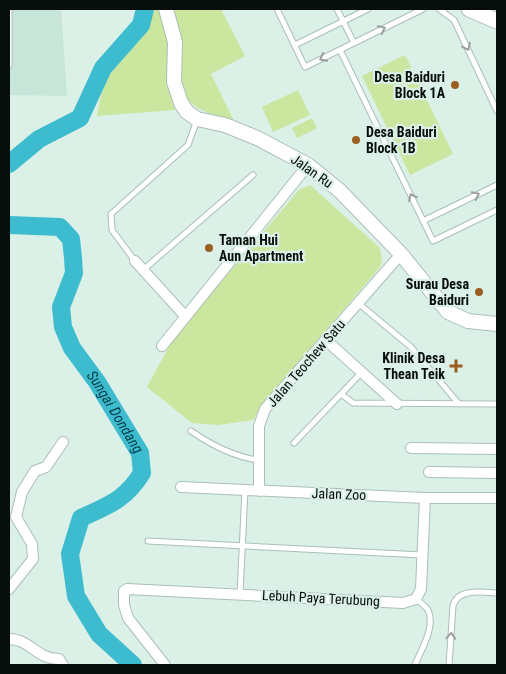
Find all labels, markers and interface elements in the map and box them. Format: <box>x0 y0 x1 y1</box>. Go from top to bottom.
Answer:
one-way arrow <box>377 25 386 35</box>
one-way arrow <box>461 42 471 51</box>
one-way arrow <box>319 52 328 62</box>
place label: Desa Baiduri Block 1A <box>374 69 446 101</box>
marker: Desa Baiduri Block 1A <box>449 79 461 91</box>
place label: Desa Baiduri Block 1B <box>366 124 437 156</box>
marker: Desa Baiduri Block 1B <box>350 134 362 146</box>
street label: Jalan Ru <box>288 151 336 191</box>
one-way arrow <box>471 191 480 202</box>
one-way arrow <box>407 193 418 202</box>
place label: Taman Hui Aun Apartment <box>219 232 303 264</box>
marker: Taman Hui Aun Apartment <box>203 242 215 254</box>
place label: Surau Desa Baiduri <box>406 276 469 308</box>
marker: Surau Desa Baiduri <box>473 286 485 298</box>
street label: Jalan Teochew Satu <box>264 316 348 410</box>
place label: Klinik Desa Thean Teik <box>382 350 445 382</box>
marker: Klinik Desa Thean Teik <box>449 359 463 373</box>
water label: Sungai Dondang <box>83 367 147 457</box>
street label: Jalan Zoo <box>311 485 367 503</box>
street label: Lebuh Paya Terubung <box>262 587 380 609</box>
one-way arrow <box>445 631 456 639</box>

